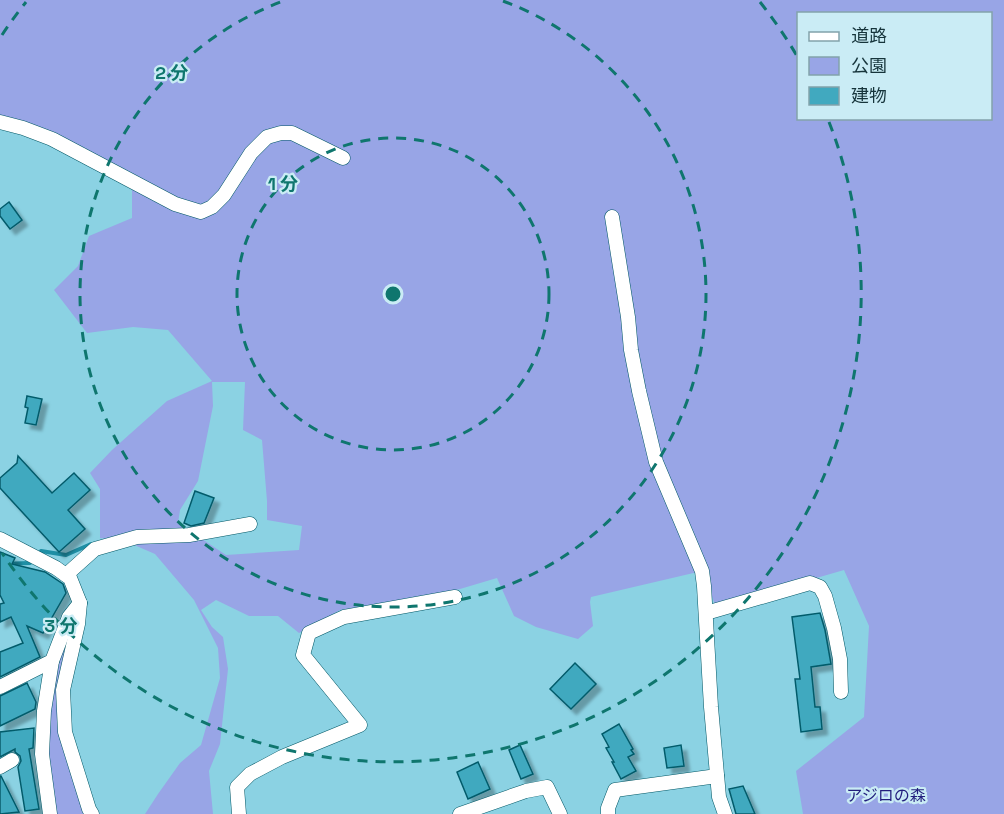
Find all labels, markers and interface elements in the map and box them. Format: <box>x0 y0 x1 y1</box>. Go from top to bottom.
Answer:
legend <box>797 12 992 120</box>
text: 道路 <box>851 24 887 47</box>
text: 公園 <box>851 54 887 77</box>
text: 2 分 <box>155 61 189 84</box>
text: 建物 <box>851 84 887 107</box>
text: 1 分 <box>268 172 298 195</box>
centre of rings <box>383 284 403 304</box>
text: 3 分 <box>44 614 78 637</box>
park label: アジロの森 <box>846 785 926 806</box>

